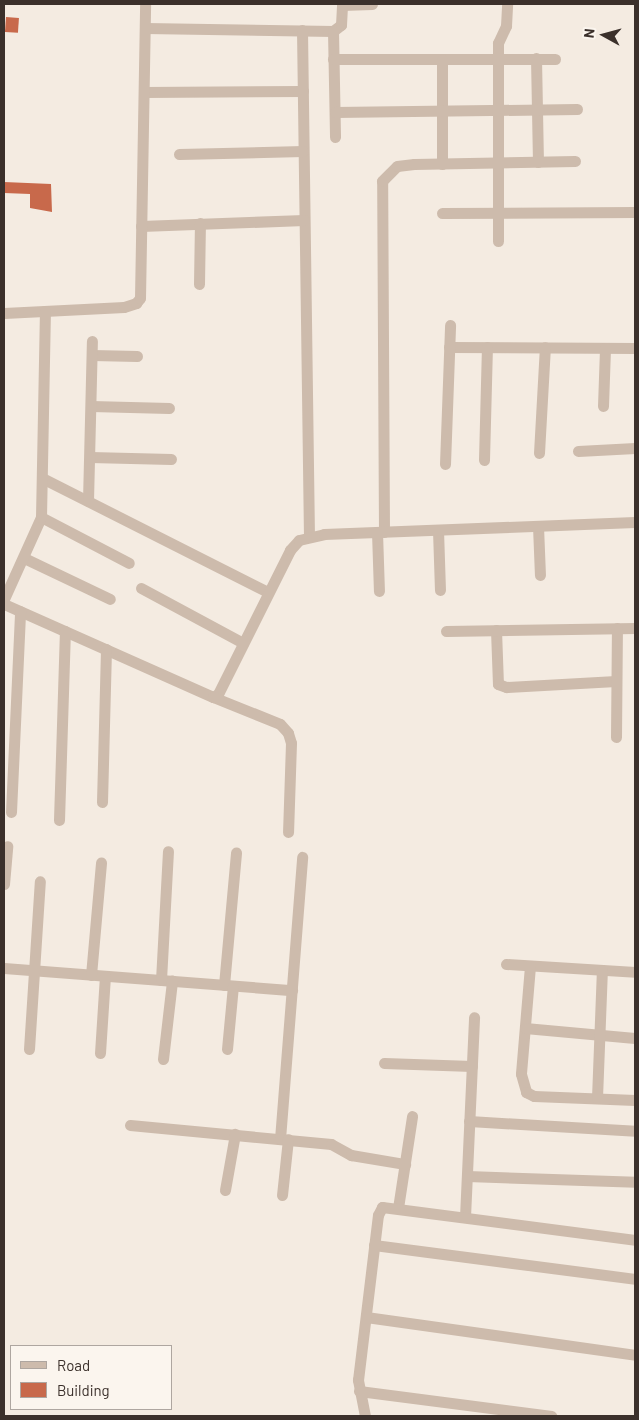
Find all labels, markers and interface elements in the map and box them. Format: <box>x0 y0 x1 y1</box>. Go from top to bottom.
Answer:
north arrow <box>579 10 629 60</box>
text: N <box>580 27 598 39</box>
legend <box>10 1345 172 1410</box>
text: Road <box>57 1356 90 1374</box>
text: Building <box>57 1381 110 1399</box>

